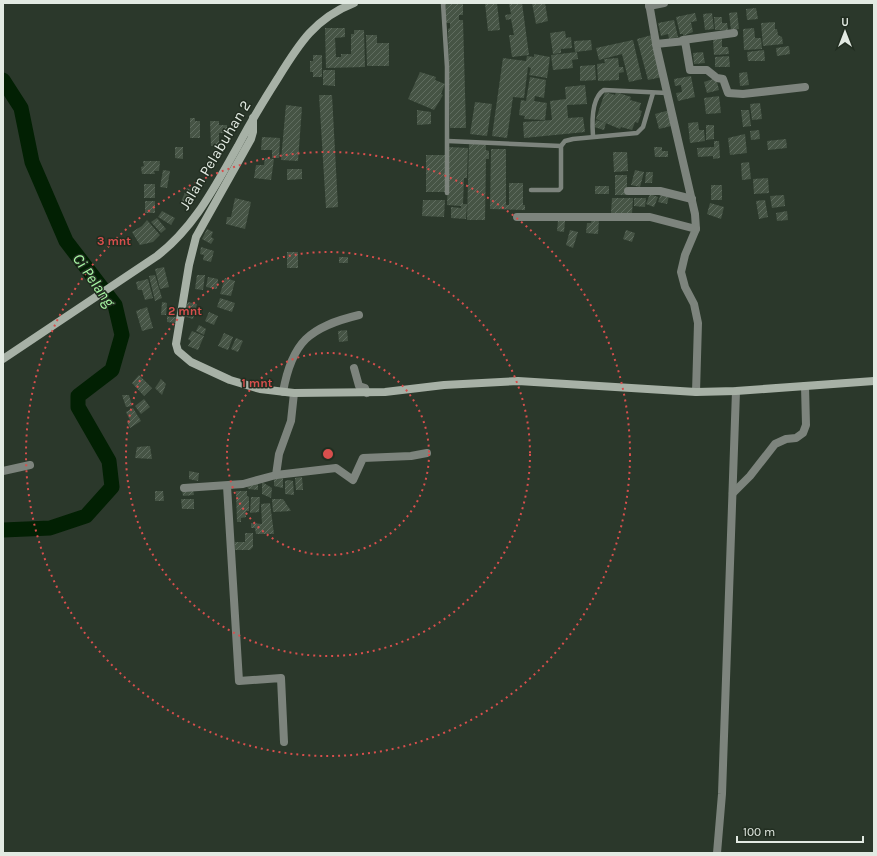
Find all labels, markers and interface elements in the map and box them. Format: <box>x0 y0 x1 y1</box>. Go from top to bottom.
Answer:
north arrow <box>825 12 865 52</box>
text: U <box>841 16 849 29</box>
street label: Jalan Pelabuhan 2 <box>175 97 255 213</box>
text: 3 mnt <box>97 234 131 248</box>
water label: Ci Pelang <box>69 250 120 311</box>
text: 2 mnt <box>168 304 202 318</box>
text: 1 mnt <box>242 376 273 390</box>
centre of rings <box>321 447 335 461</box>
scale bar <box>737 818 863 844</box>
text: 100 m <box>743 825 775 839</box>

